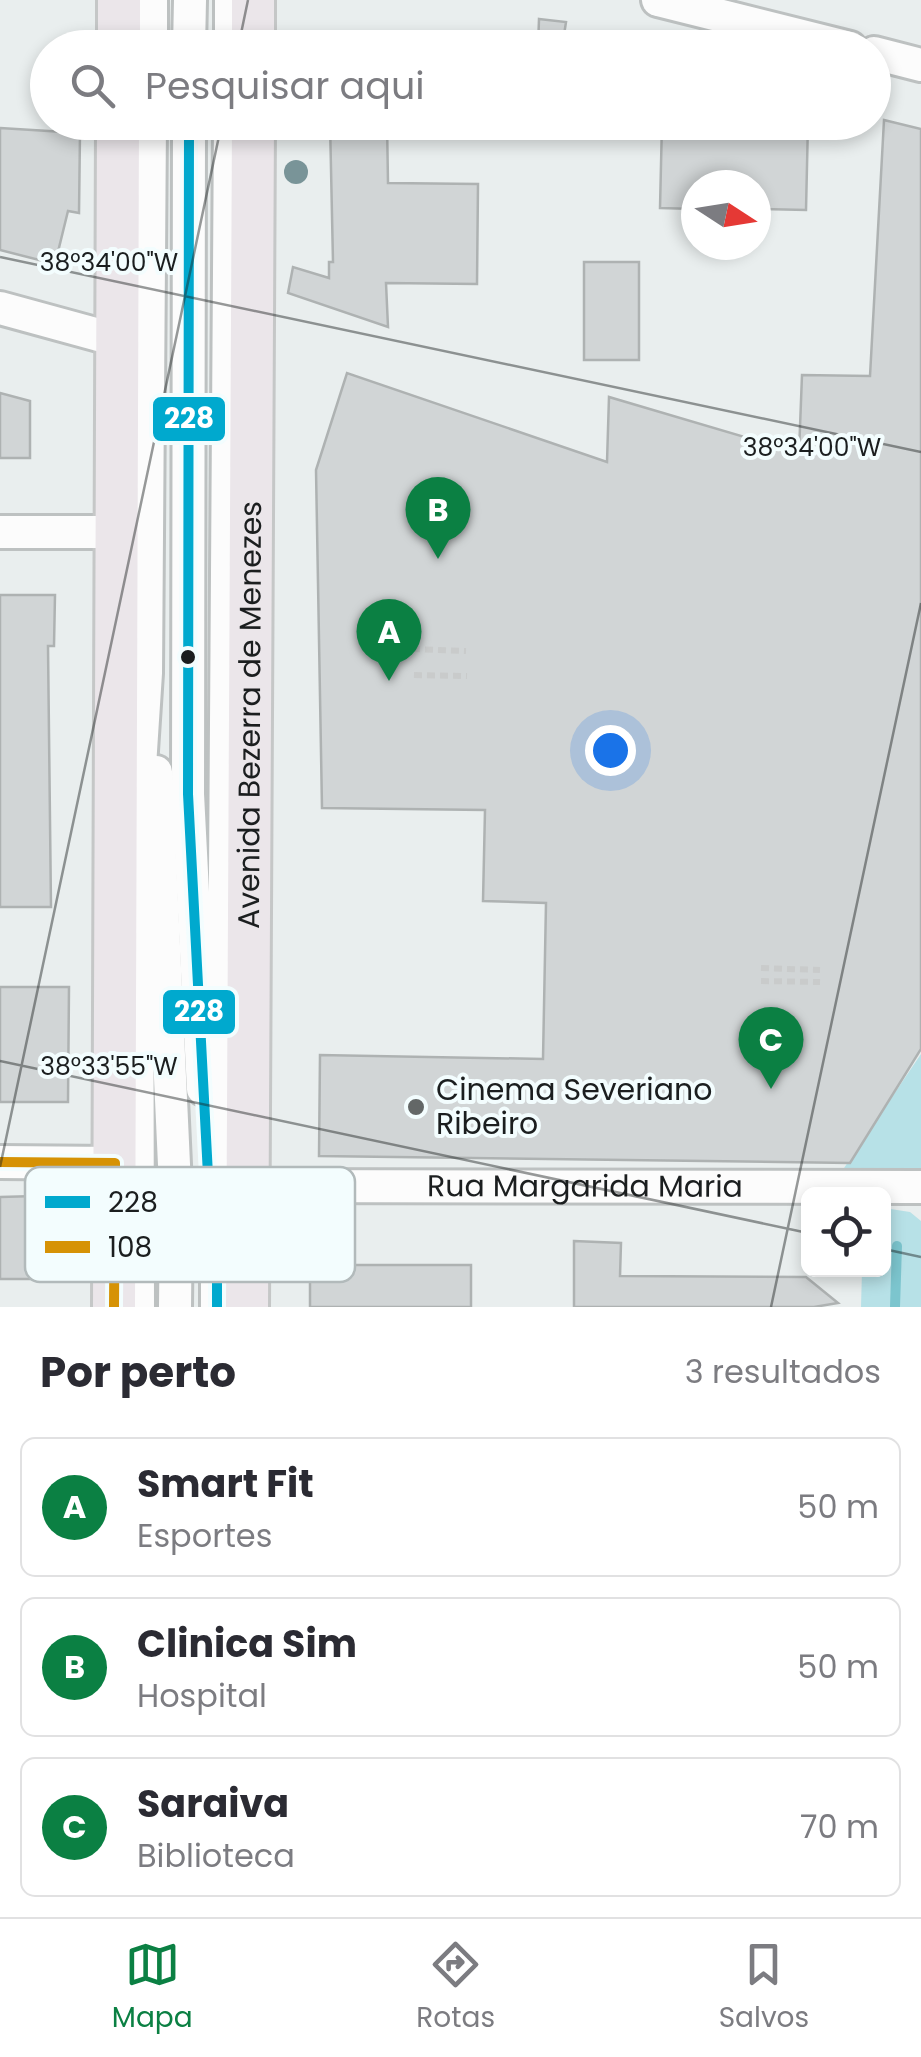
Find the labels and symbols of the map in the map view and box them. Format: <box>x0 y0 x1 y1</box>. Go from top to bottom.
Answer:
north arrow <box>681 170 771 260</box>
text: 38°34'00"W <box>40 245 178 280</box>
line badge: 228 <box>151 395 227 443</box>
text: 228 <box>164 399 214 438</box>
text: 38°34'00"W <box>743 430 881 465</box>
pin: B <box>406 476 470 559</box>
street label: Avenida Bezerra de Menezes <box>227 501 272 929</box>
pin: A <box>356 598 422 681</box>
unlabelled marker <box>178 647 198 667</box>
your location <box>585 725 636 776</box>
line badge: 228 <box>161 988 237 1036</box>
text: 228 <box>174 992 224 1031</box>
pin: C <box>738 1006 804 1089</box>
text: 38°33'55"W <box>40 1049 178 1084</box>
place label: Cinema Severiano Ribeiro <box>436 1068 712 1145</box>
marker: Cinema Severiano Ribeiro <box>405 1096 427 1118</box>
street label: Rua Margarida Maria <box>427 1164 743 1208</box>
legend <box>25 1167 355 1282</box>
text: 228 <box>108 1183 158 1222</box>
text: 108 <box>108 1228 152 1267</box>

